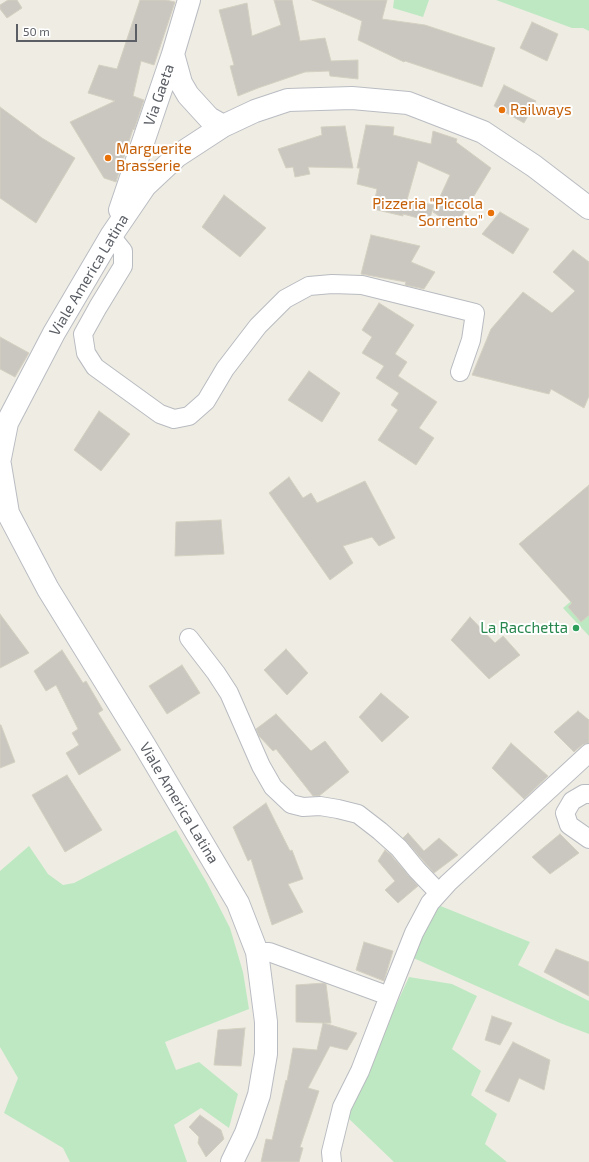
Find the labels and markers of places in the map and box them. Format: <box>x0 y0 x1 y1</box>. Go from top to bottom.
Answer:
place label: Railways <box>510 101 572 119</box>
marker: Railways <box>497 105 507 115</box>
place label: Marguerite Brasserie <box>116 140 192 175</box>
marker: Marguerite Brasserie <box>103 153 113 163</box>
place label: Pizzeria "Piccola Sorrento" <box>372 195 483 230</box>
marker: Pizzeria "Piccola Sorrento" <box>486 208 496 218</box>
place label: La Racchetta <box>480 619 568 637</box>
marker: La Racchetta <box>571 623 581 633</box>

